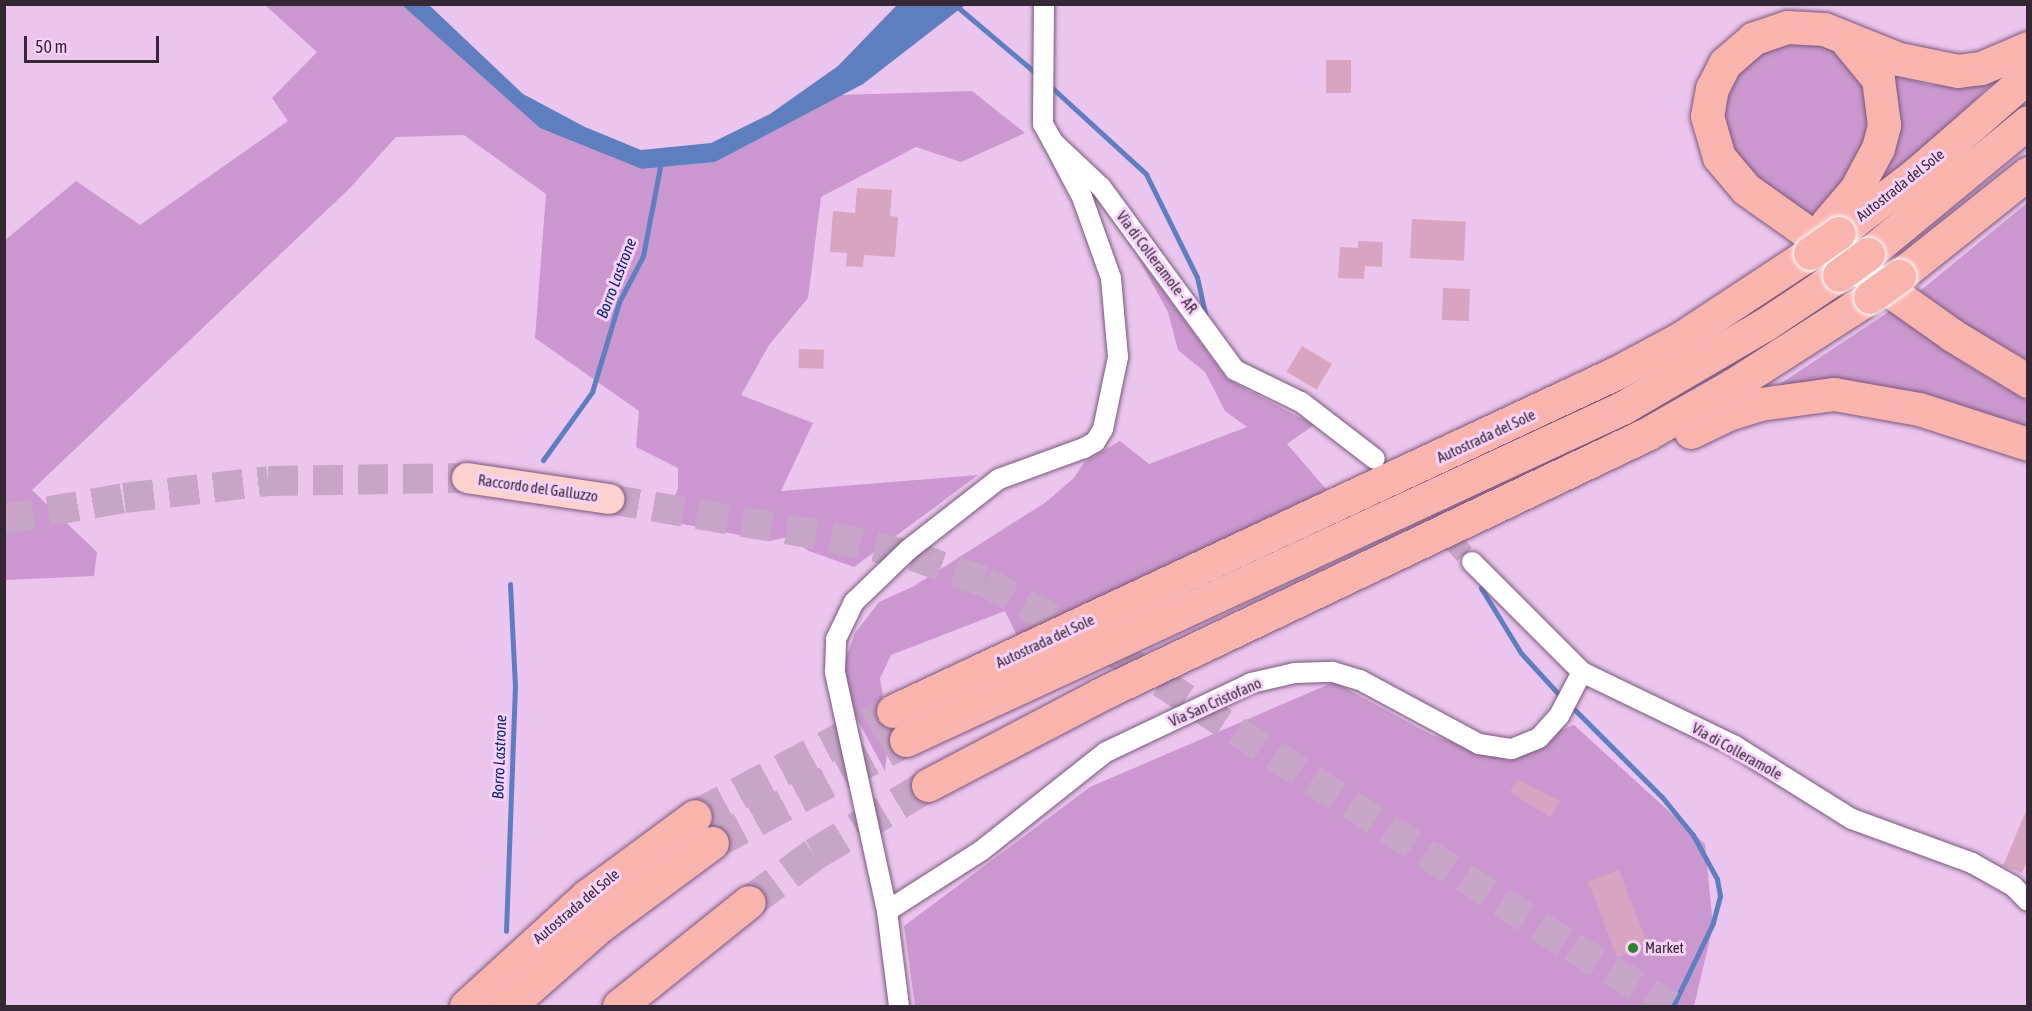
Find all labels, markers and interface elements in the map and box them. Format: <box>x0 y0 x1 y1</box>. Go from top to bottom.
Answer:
scale bar <box>27 24 162 62</box>
text: 50 m <box>35 36 67 57</box>
street label: Autostrada del Sole <box>1852 145 1948 225</box>
street label: Via di Colleramole - AR <box>1113 207 1201 317</box>
water label: Borro Lastrone <box>592 235 640 321</box>
street label: Autostrada del Sole <box>1434 405 1538 467</box>
street label: Raccordo del Galluzzo <box>477 471 599 505</box>
street label: Autostrada del Sole <box>993 610 1097 672</box>
street label: Via San Cristofano <box>1166 674 1264 730</box>
water label: Borro Lastrone <box>488 714 510 800</box>
street label: Via di Colleramole <box>1689 719 1785 783</box>
street label: Autostrada del Sole <box>529 865 623 947</box>
place label: Market <box>1645 939 1684 957</box>
marker: Market <box>1626 941 1640 955</box>

